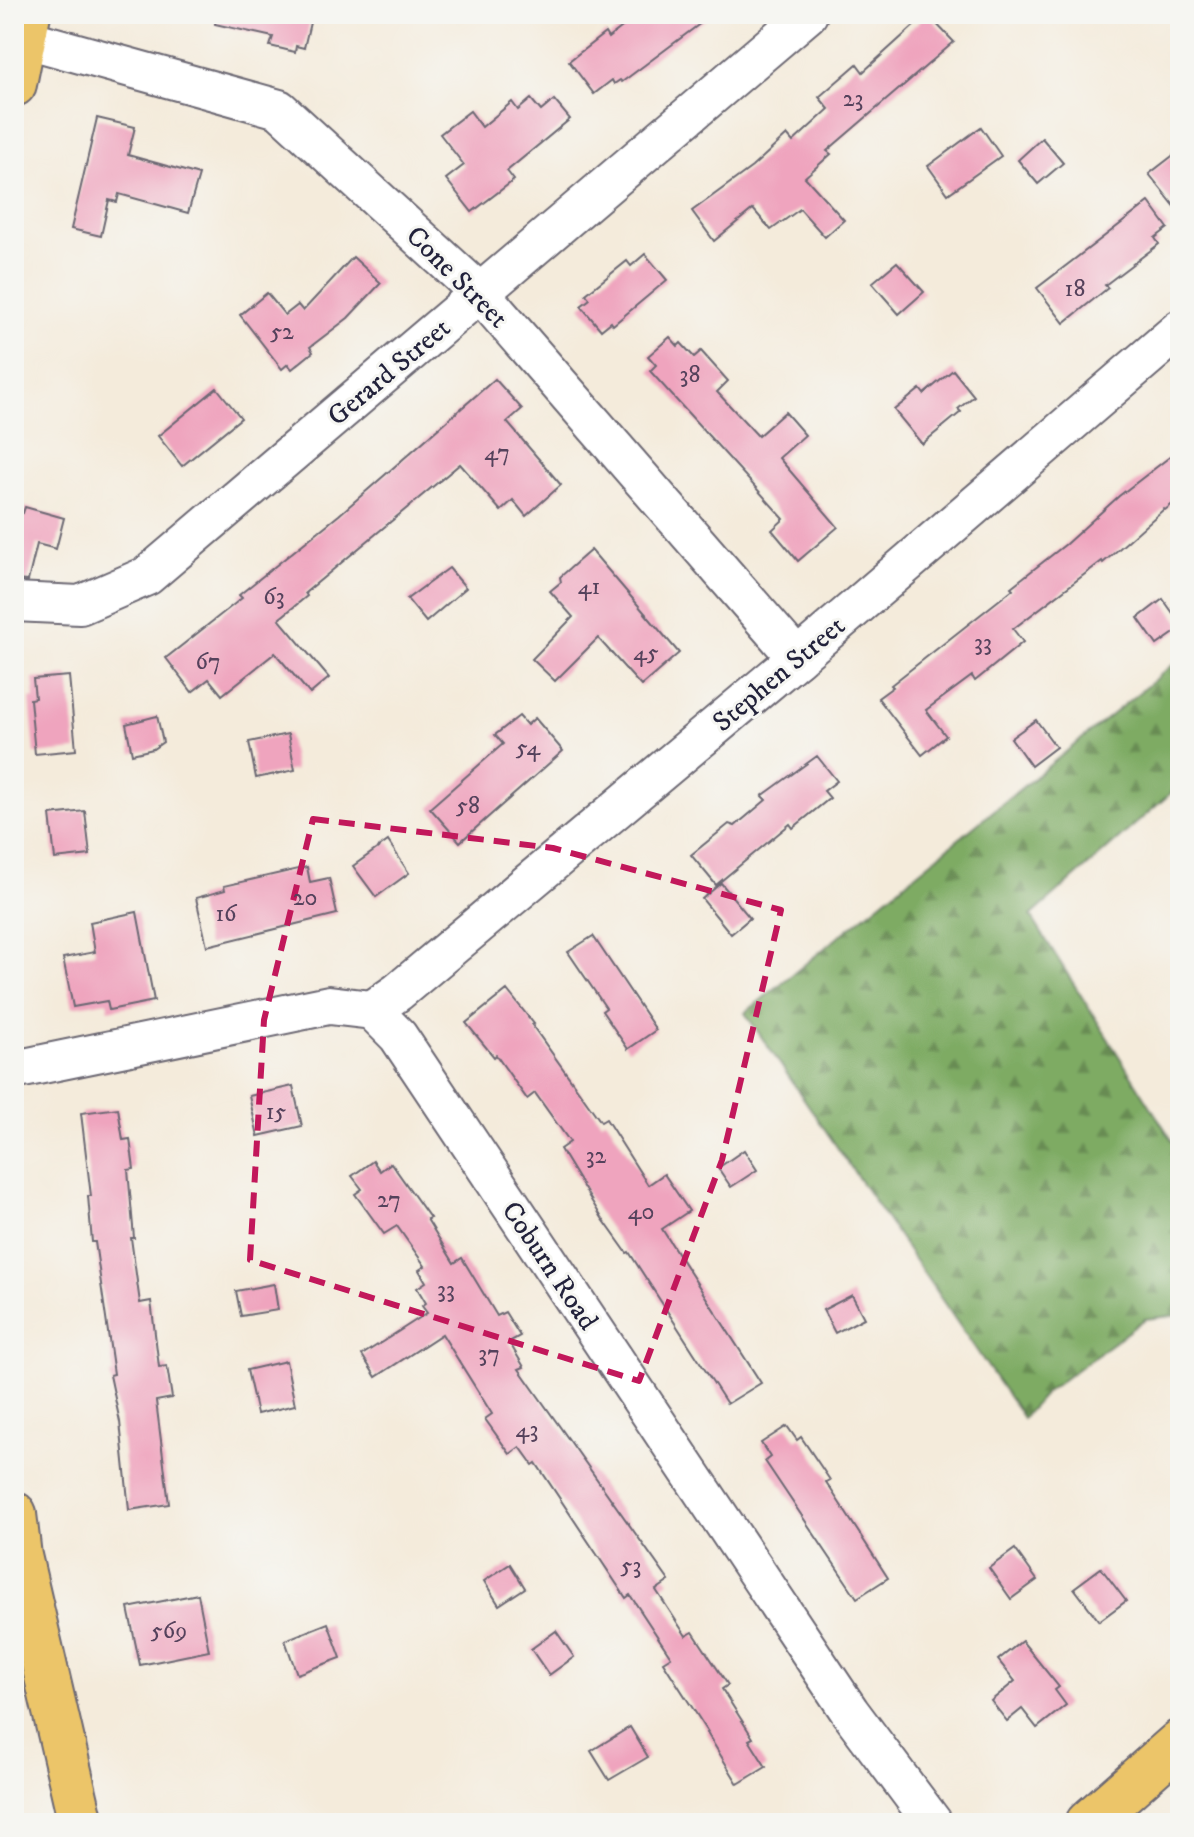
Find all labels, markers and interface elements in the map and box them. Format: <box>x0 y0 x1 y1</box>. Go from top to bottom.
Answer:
house number: 23 <box>843 84 863 114</box>
street label: Cone Street <box>398 219 516 336</box>
house number: 18 <box>1065 274 1085 304</box>
street label: Gerard Street <box>320 311 458 434</box>
house number: 52 <box>270 317 294 347</box>
house number: 38 <box>680 360 700 390</box>
house number: 47 <box>484 438 510 468</box>
house number: 41 <box>578 572 600 602</box>
house number: 63 <box>263 582 285 612</box>
street label: Stephen Street <box>706 609 852 740</box>
house number: 33 <box>974 628 992 658</box>
house number: 45 <box>633 638 659 668</box>
house number: 67 <box>195 647 221 677</box>
house number: 54 <box>516 733 541 763</box>
house number: 58 <box>456 791 480 821</box>
house number: 20 <box>293 883 317 913</box>
house number: 16 <box>215 899 238 929</box>
house number: 15 <box>266 1097 286 1127</box>
house number: 32 <box>586 1141 607 1171</box>
house number: 27 <box>377 1185 401 1215</box>
street label: Coburn Road <box>494 1195 606 1337</box>
house number: 40 <box>628 1197 654 1227</box>
house number: 33 <box>437 1275 455 1305</box>
house number: 37 <box>478 1339 500 1369</box>
house number: 43 <box>516 1415 538 1445</box>
house number: 53 <box>621 1551 641 1581</box>
house number: 569 <box>151 1616 187 1646</box>

